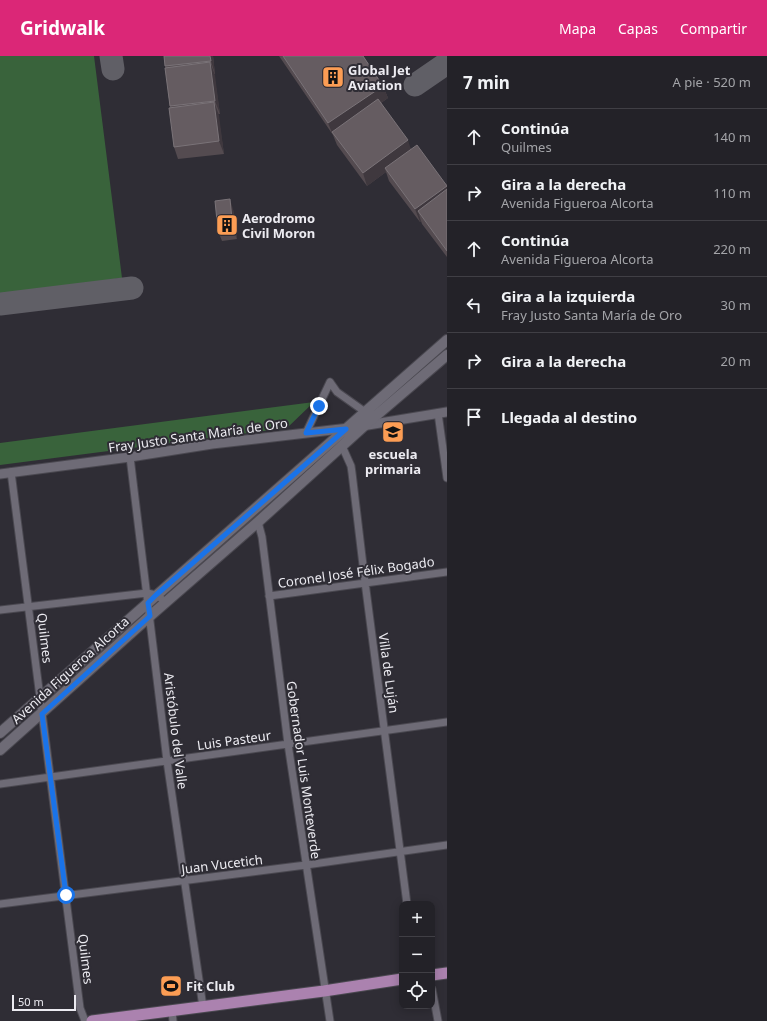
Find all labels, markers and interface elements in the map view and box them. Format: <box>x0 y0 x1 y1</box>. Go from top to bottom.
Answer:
text: Gridwalk <box>20 15 105 41</box>
text: Mapa <box>559 19 596 38</box>
text: Capas <box>618 19 658 38</box>
text: Compartir <box>680 19 747 38</box>
place label: Global Jet Aviation <box>348 61 411 94</box>
building icon: Global Jet Aviation <box>320 64 346 90</box>
text: 7 min <box>463 71 510 94</box>
text: A pie · 520 m <box>673 73 751 91</box>
text: Continúa <box>501 118 569 138</box>
icon: ahead <box>463 126 485 148</box>
text: 140 m <box>713 128 751 146</box>
text: Quilmes <box>501 138 552 156</box>
text: Gira a la derecha <box>501 174 626 194</box>
icon: right <box>463 182 485 204</box>
text: 110 m <box>713 184 751 202</box>
text: Avenida Figueroa Alcorta <box>501 194 654 212</box>
place label: Aerodromo Civil Moron <box>242 209 315 242</box>
building icon: Aerodromo Civil Moron <box>214 212 240 238</box>
text: Continúa <box>501 230 569 250</box>
icon: ahead <box>463 238 485 260</box>
text: 220 m <box>713 240 751 258</box>
text: Avenida Figueroa Alcorta <box>501 250 654 268</box>
text: Gira a la izquierda <box>501 286 635 306</box>
icon: left <box>463 294 485 316</box>
text: 30 m <box>721 296 751 314</box>
text: Fray Justo Santa María de Oro <box>501 306 682 324</box>
icon: right <box>463 350 485 372</box>
text: Gira a la derecha <box>501 351 626 371</box>
text: 20 m <box>721 352 751 370</box>
route end <box>310 397 328 415</box>
icon: arrive <box>463 406 485 428</box>
text: Llegada al destino <box>501 407 637 427</box>
street label: Fray Justo Santa María de Oro <box>107 413 289 457</box>
school or university icon: escuela primaria <box>380 419 406 445</box>
place label: escuela primaria <box>365 445 421 478</box>
street label: Coronel José Félix Bogado <box>277 552 436 592</box>
street label: Avenida Figueroa Alcorta <box>7 612 133 728</box>
street label: Quilmes <box>33 612 57 664</box>
street label: Villa de Luján <box>374 632 404 714</box>
street label: Aristóbulo del Valle <box>160 672 192 790</box>
street label: Gobernador Luis Monteverde <box>283 680 325 860</box>
street label: Luis Pasteur <box>196 726 273 754</box>
street label: Juan Vucetich <box>178 850 264 878</box>
route start <box>57 886 75 904</box>
map controls <box>399 901 435 1009</box>
button: + <box>399 901 435 937</box>
street label: Quilmes <box>74 933 98 985</box>
button: − <box>399 937 435 973</box>
sports icon: Fit Club <box>158 973 184 999</box>
button: locate <box>399 973 435 1009</box>
place label: Fit Club <box>186 977 235 995</box>
scale bar <box>12 993 76 1012</box>
text: 50 m <box>18 994 44 1009</box>

